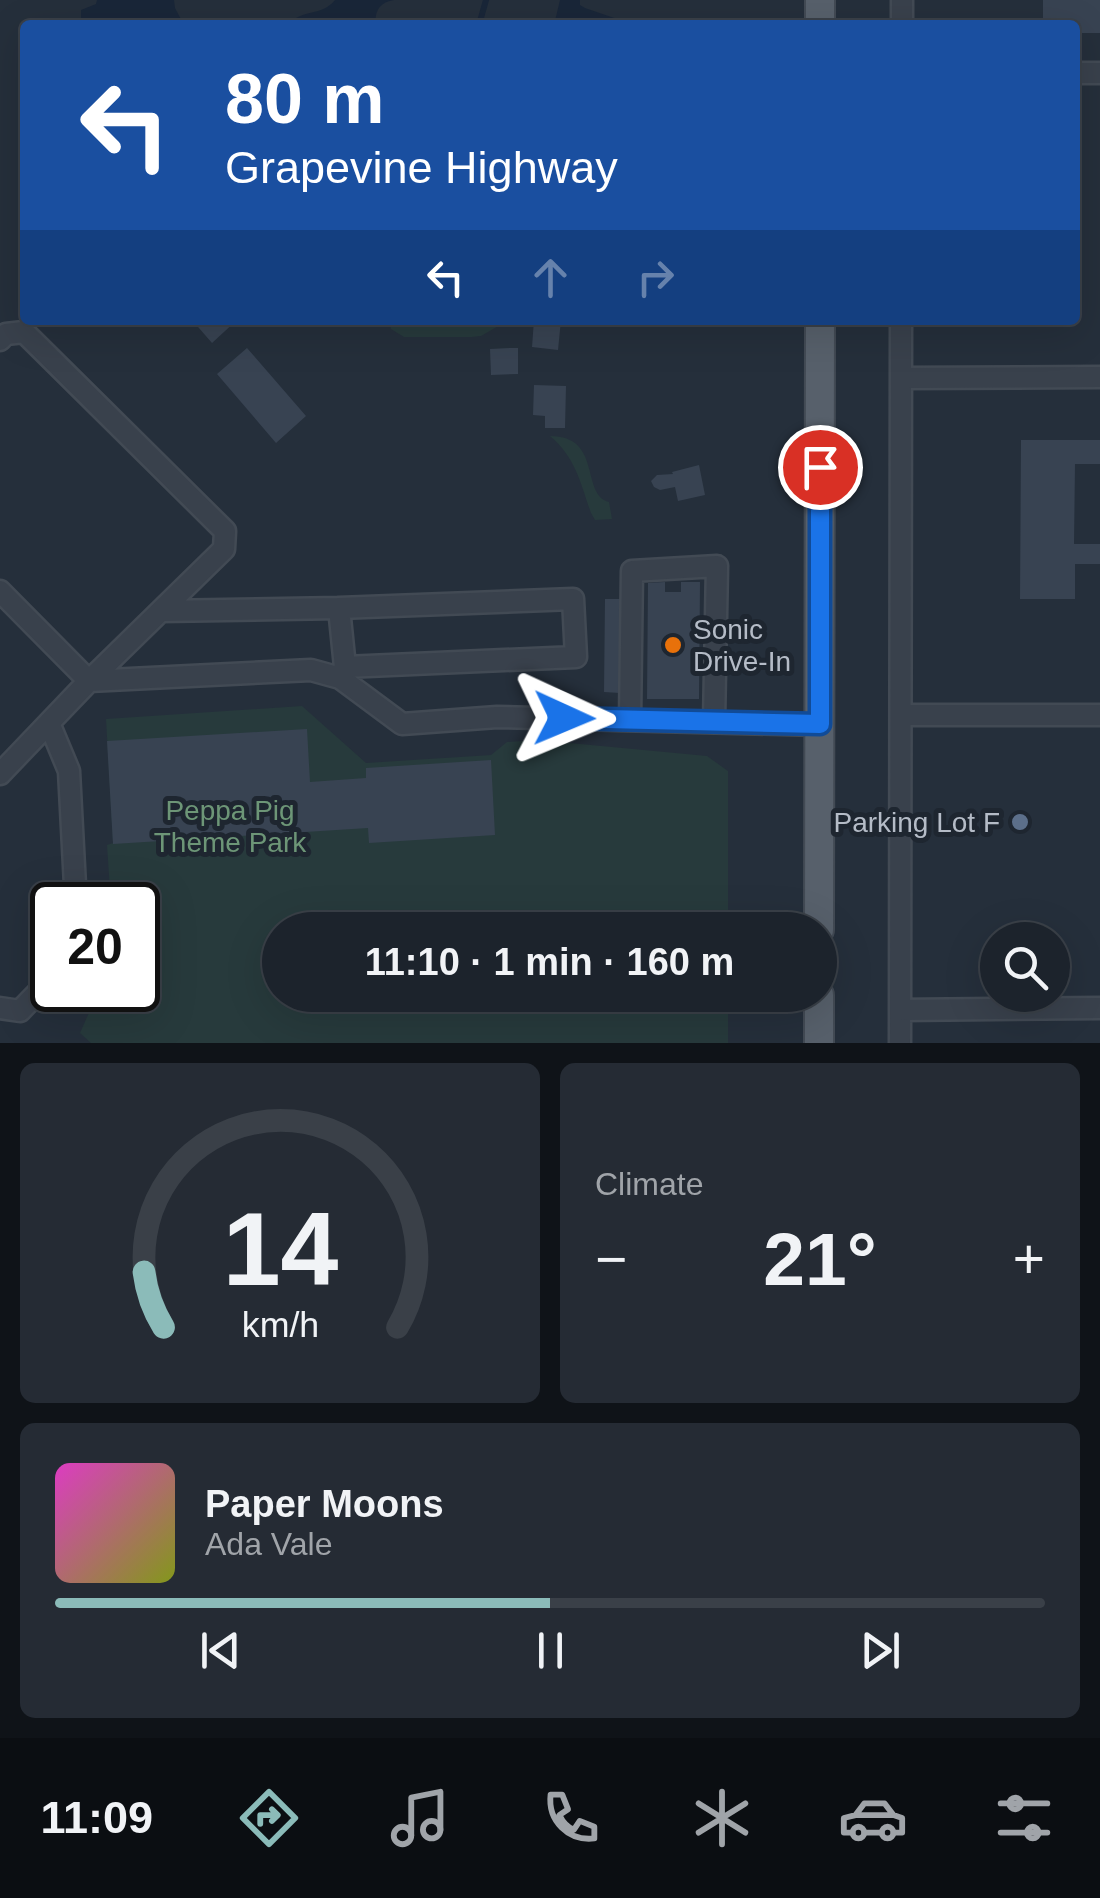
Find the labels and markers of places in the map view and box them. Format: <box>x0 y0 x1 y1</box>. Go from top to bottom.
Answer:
pin <box>778 425 863 510</box>
place label: Sonic Drive-In <box>693 614 791 677</box>
marker: Sonic Drive-In <box>662 634 684 656</box>
place label: Parking Lot F <box>833 807 1000 838</box>
marker: Parking Lot F <box>1009 811 1031 833</box>

